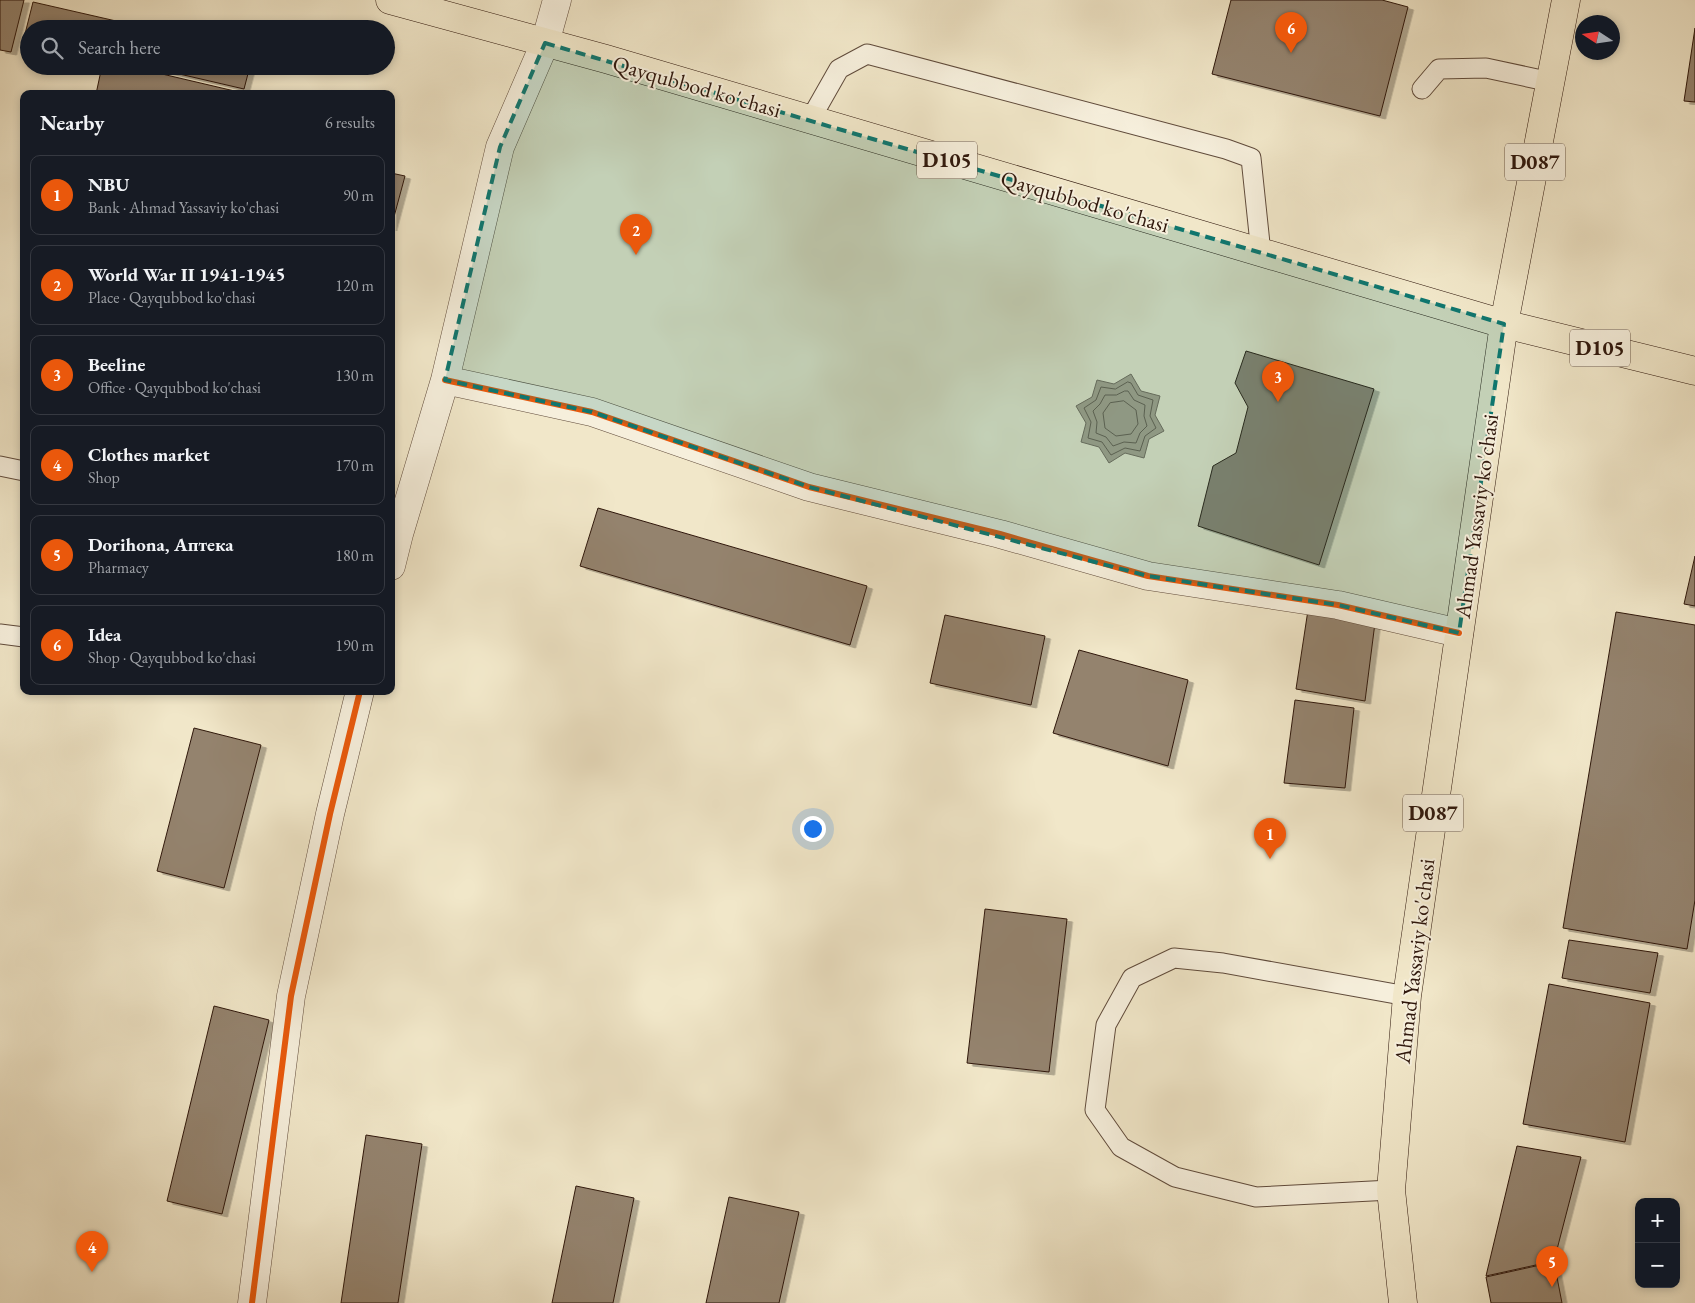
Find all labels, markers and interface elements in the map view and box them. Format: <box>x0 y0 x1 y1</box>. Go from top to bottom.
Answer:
pin: 6 <box>1275 12 1307 53</box>
north arrow <box>1575 15 1620 60</box>
search box <box>20 20 395 75</box>
icon: search <box>38 34 66 62</box>
text: Search here <box>78 35 160 60</box>
street label: Qayqubbod ko'chasi <box>609 49 784 124</box>
text: Nearby <box>40 109 104 136</box>
text: 6 results <box>325 112 375 133</box>
road number: D105 <box>917 142 977 178</box>
road number: D087 <box>1505 144 1565 180</box>
street label: Qayqubbod ko'chasi <box>997 164 1172 239</box>
text: NBU <box>88 172 129 197</box>
text: 1 <box>53 185 61 206</box>
text: 90 m <box>343 185 374 206</box>
text: Bank · Ahmad Yassaviy ko'chasi <box>88 197 279 218</box>
pin: 2 <box>620 214 652 255</box>
text: World War II 1941-1945 <box>88 262 285 287</box>
text: 2 <box>53 275 61 296</box>
text: 120 m <box>335 275 374 296</box>
text: Place · Qayqubbod ko'chasi <box>88 287 255 308</box>
road number: D105 <box>1570 329 1630 366</box>
text: Beeline <box>88 352 145 377</box>
pin: 3 <box>1262 361 1294 402</box>
text: 3 <box>53 365 61 386</box>
text: 130 m <box>335 365 374 386</box>
text: Office · Qayqubbod ko'chasi <box>88 377 261 398</box>
street label: Ahmad Yassaviy ko'chasi <box>1448 412 1505 621</box>
text: Clothes market <box>88 442 210 467</box>
text: 4 <box>53 455 61 476</box>
text: 170 m <box>335 455 374 476</box>
text: Shop <box>88 467 120 488</box>
text: Dorihona, Аптека <box>88 532 233 557</box>
text: 5 <box>53 545 61 566</box>
text: 180 m <box>335 545 374 566</box>
text: Pharmacy <box>88 557 149 578</box>
text: Idea <box>88 622 121 647</box>
text: 6 <box>53 635 61 656</box>
text: 190 m <box>335 635 374 656</box>
text: Shop · Qayqubbod ko'chasi <box>88 647 256 668</box>
road number: D087 <box>1403 794 1463 831</box>
your location <box>800 816 826 842</box>
pin: 1 <box>1254 818 1286 859</box>
street label: Ahmad Yassaviy ko'chasi <box>1387 857 1441 1066</box>
map controls <box>1635 1198 1680 1288</box>
button: + <box>1635 1198 1680 1243</box>
pin: 4 <box>76 1231 108 1272</box>
button: − <box>1635 1243 1680 1288</box>
pin: 5 <box>1536 1246 1568 1287</box>

